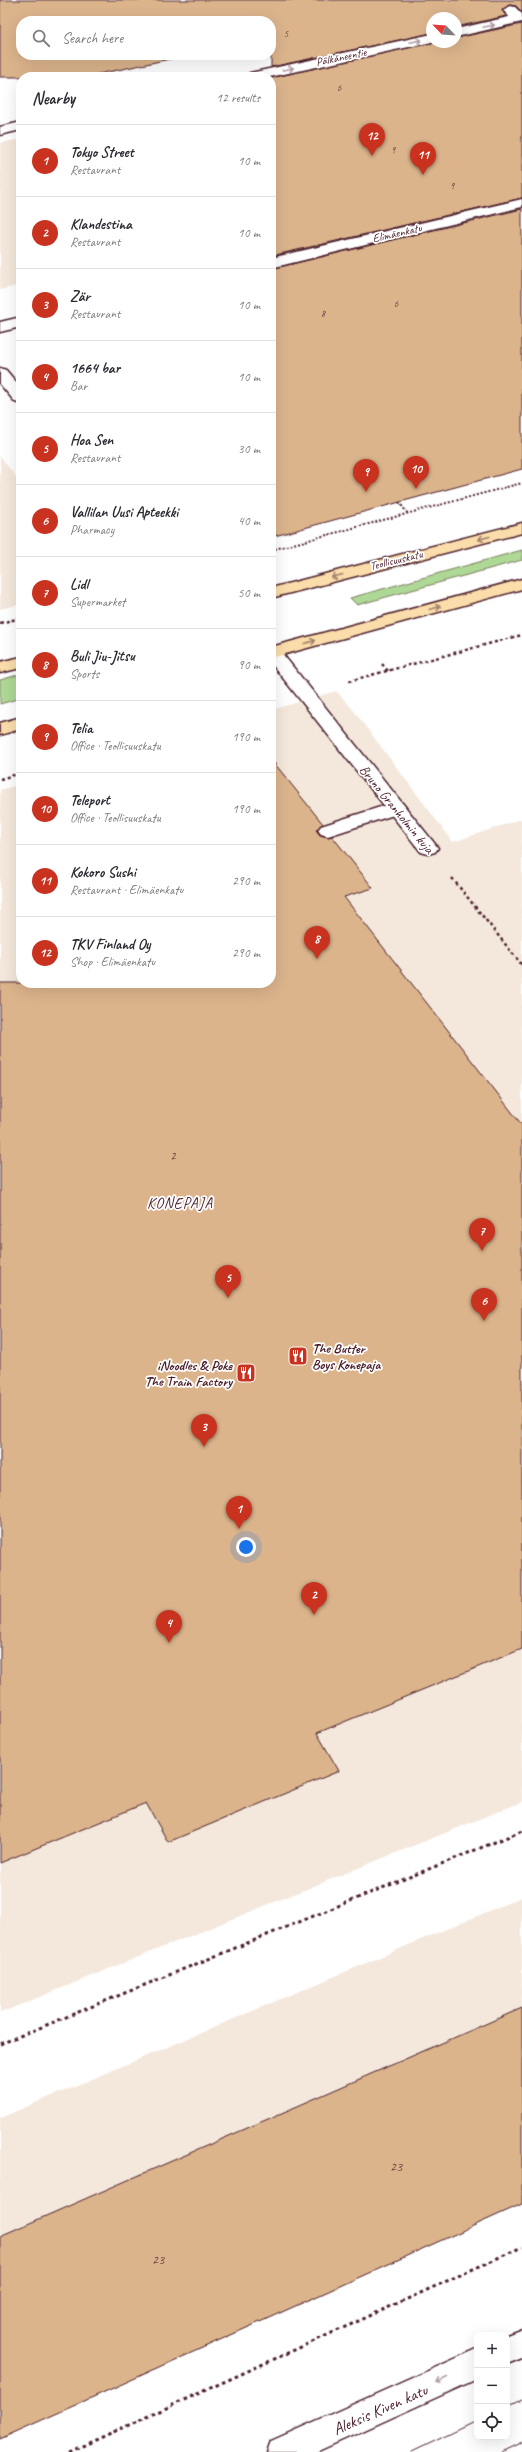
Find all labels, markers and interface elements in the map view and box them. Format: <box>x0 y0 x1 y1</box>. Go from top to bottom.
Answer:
north arrow <box>426 12 462 48</box>
search box <box>16 16 276 60</box>
one-way arrow <box>482 21 495 29</box>
icon: search <box>30 27 52 49</box>
house number: 5 <box>284 27 289 40</box>
text: Search here <box>62 29 123 48</box>
one-way arrow <box>409 37 422 45</box>
street label: Pälkäneentie <box>314 44 369 70</box>
one-way arrow <box>282 64 295 72</box>
house number: 6 <box>337 81 342 94</box>
text: Nearby <box>32 88 75 109</box>
text: 12 results <box>216 90 260 106</box>
pin: 12 <box>359 123 385 156</box>
pin: 11 <box>410 142 436 175</box>
text: Tokyo Street <box>70 143 134 162</box>
house number: 9 <box>391 143 397 156</box>
text: 1 <box>42 153 48 169</box>
text: 10 m <box>238 153 260 169</box>
text: Restaurant <box>70 162 120 178</box>
house number: 9 <box>450 179 456 192</box>
text: Klandestina <box>70 215 132 234</box>
street label: Elimäenkatu <box>371 219 425 246</box>
text: 2 <box>42 225 48 241</box>
text: 10 m <box>238 225 260 241</box>
text: Restaurant <box>70 234 120 250</box>
text: Zär <box>70 287 90 306</box>
text: 3 <box>42 297 48 313</box>
text: 10 m <box>238 297 260 313</box>
house number: 6 <box>394 297 399 310</box>
text: Restaurant <box>70 306 120 322</box>
house number: 8 <box>321 307 327 320</box>
text: 1664 bar <box>70 359 120 378</box>
text: 4 <box>42 369 48 385</box>
text: 10 m <box>238 369 260 385</box>
text: Bar <box>70 378 87 394</box>
text: Hoa Sen <box>70 431 113 450</box>
text: 5 <box>42 441 48 457</box>
text: 30 m <box>238 441 260 457</box>
text: Restaurant <box>70 450 120 466</box>
pin: 10 <box>403 456 429 489</box>
pin: 9 <box>353 459 379 492</box>
text: Vallilan Uusi Apteekki <box>70 503 178 522</box>
text: 6 <box>42 513 48 529</box>
text: 40 m <box>238 513 260 529</box>
text: Pharmacy <box>70 522 114 538</box>
one-way arrow <box>478 534 491 542</box>
street label: Teollisuuskatu <box>368 545 425 574</box>
one-way arrow <box>331 573 344 580</box>
text: Lidl <box>70 575 88 594</box>
text: 7 <box>42 585 48 601</box>
text: 50 m <box>238 585 260 601</box>
text: Supermarket <box>70 594 125 610</box>
one-way arrow <box>428 604 441 611</box>
one-way arrow <box>303 638 316 645</box>
text: Buli Jiu-Jitsu <box>70 647 134 666</box>
text: 8 <box>42 657 48 673</box>
text: 90 m <box>238 657 260 673</box>
text: Sports <box>70 666 99 682</box>
text: Telia <box>70 719 93 738</box>
text: 9 <box>42 729 48 745</box>
text: 190 m <box>232 729 260 745</box>
text: Office · Teollisuuskatu <box>70 738 161 754</box>
street label: Bruno Granholmin kuja <box>356 762 438 858</box>
text: Teleport <box>70 791 110 810</box>
text: 10 <box>39 801 51 817</box>
text: 190 m <box>232 801 260 817</box>
text: Office · Teollisuuskatu <box>70 810 161 826</box>
text: Kokoro Sushi <box>70 863 136 882</box>
text: 11 <box>39 873 51 889</box>
text: 290 m <box>232 873 260 889</box>
text: Restaurant · Elimäenkatu <box>70 882 183 898</box>
pin: 8 <box>304 926 330 959</box>
text: TKV Finland Oy <box>70 935 150 954</box>
text: 12 <box>39 945 51 961</box>
text: 290 m <box>232 945 260 961</box>
text: Shop · Elimäenkatu <box>70 954 155 970</box>
house number: 2 <box>170 1148 177 1164</box>
district label: KONEPAJA <box>147 1194 213 1213</box>
pin: 7 <box>469 1218 495 1251</box>
pin: 5 <box>215 1265 241 1298</box>
pin: 6 <box>471 1288 497 1321</box>
place label: The Butter Boys Konepaja <box>312 1340 381 1373</box>
restaurant icon: The Butter Boys Konepaja <box>287 1345 309 1367</box>
place label: iNoodles & Poke The Train Factory <box>145 1357 233 1390</box>
restaurant icon: iNoodles & Poke The Train Factory <box>235 1362 257 1384</box>
pin: 3 <box>191 1414 217 1447</box>
pin: 1 <box>226 1496 252 1529</box>
your location <box>236 1537 256 1557</box>
pin: 2 <box>301 1582 327 1615</box>
pin: 4 <box>156 1610 182 1643</box>
house number: 23 <box>390 2158 404 2175</box>
house number: 23 <box>152 2251 166 2268</box>
map controls <box>474 2332 510 2440</box>
button: + <box>474 2332 510 2368</box>
button: − <box>474 2368 510 2404</box>
one-way arrow <box>436 2377 448 2384</box>
street label: Aleksis Kiven katu <box>330 2379 432 2440</box>
button: locate <box>474 2404 510 2440</box>

